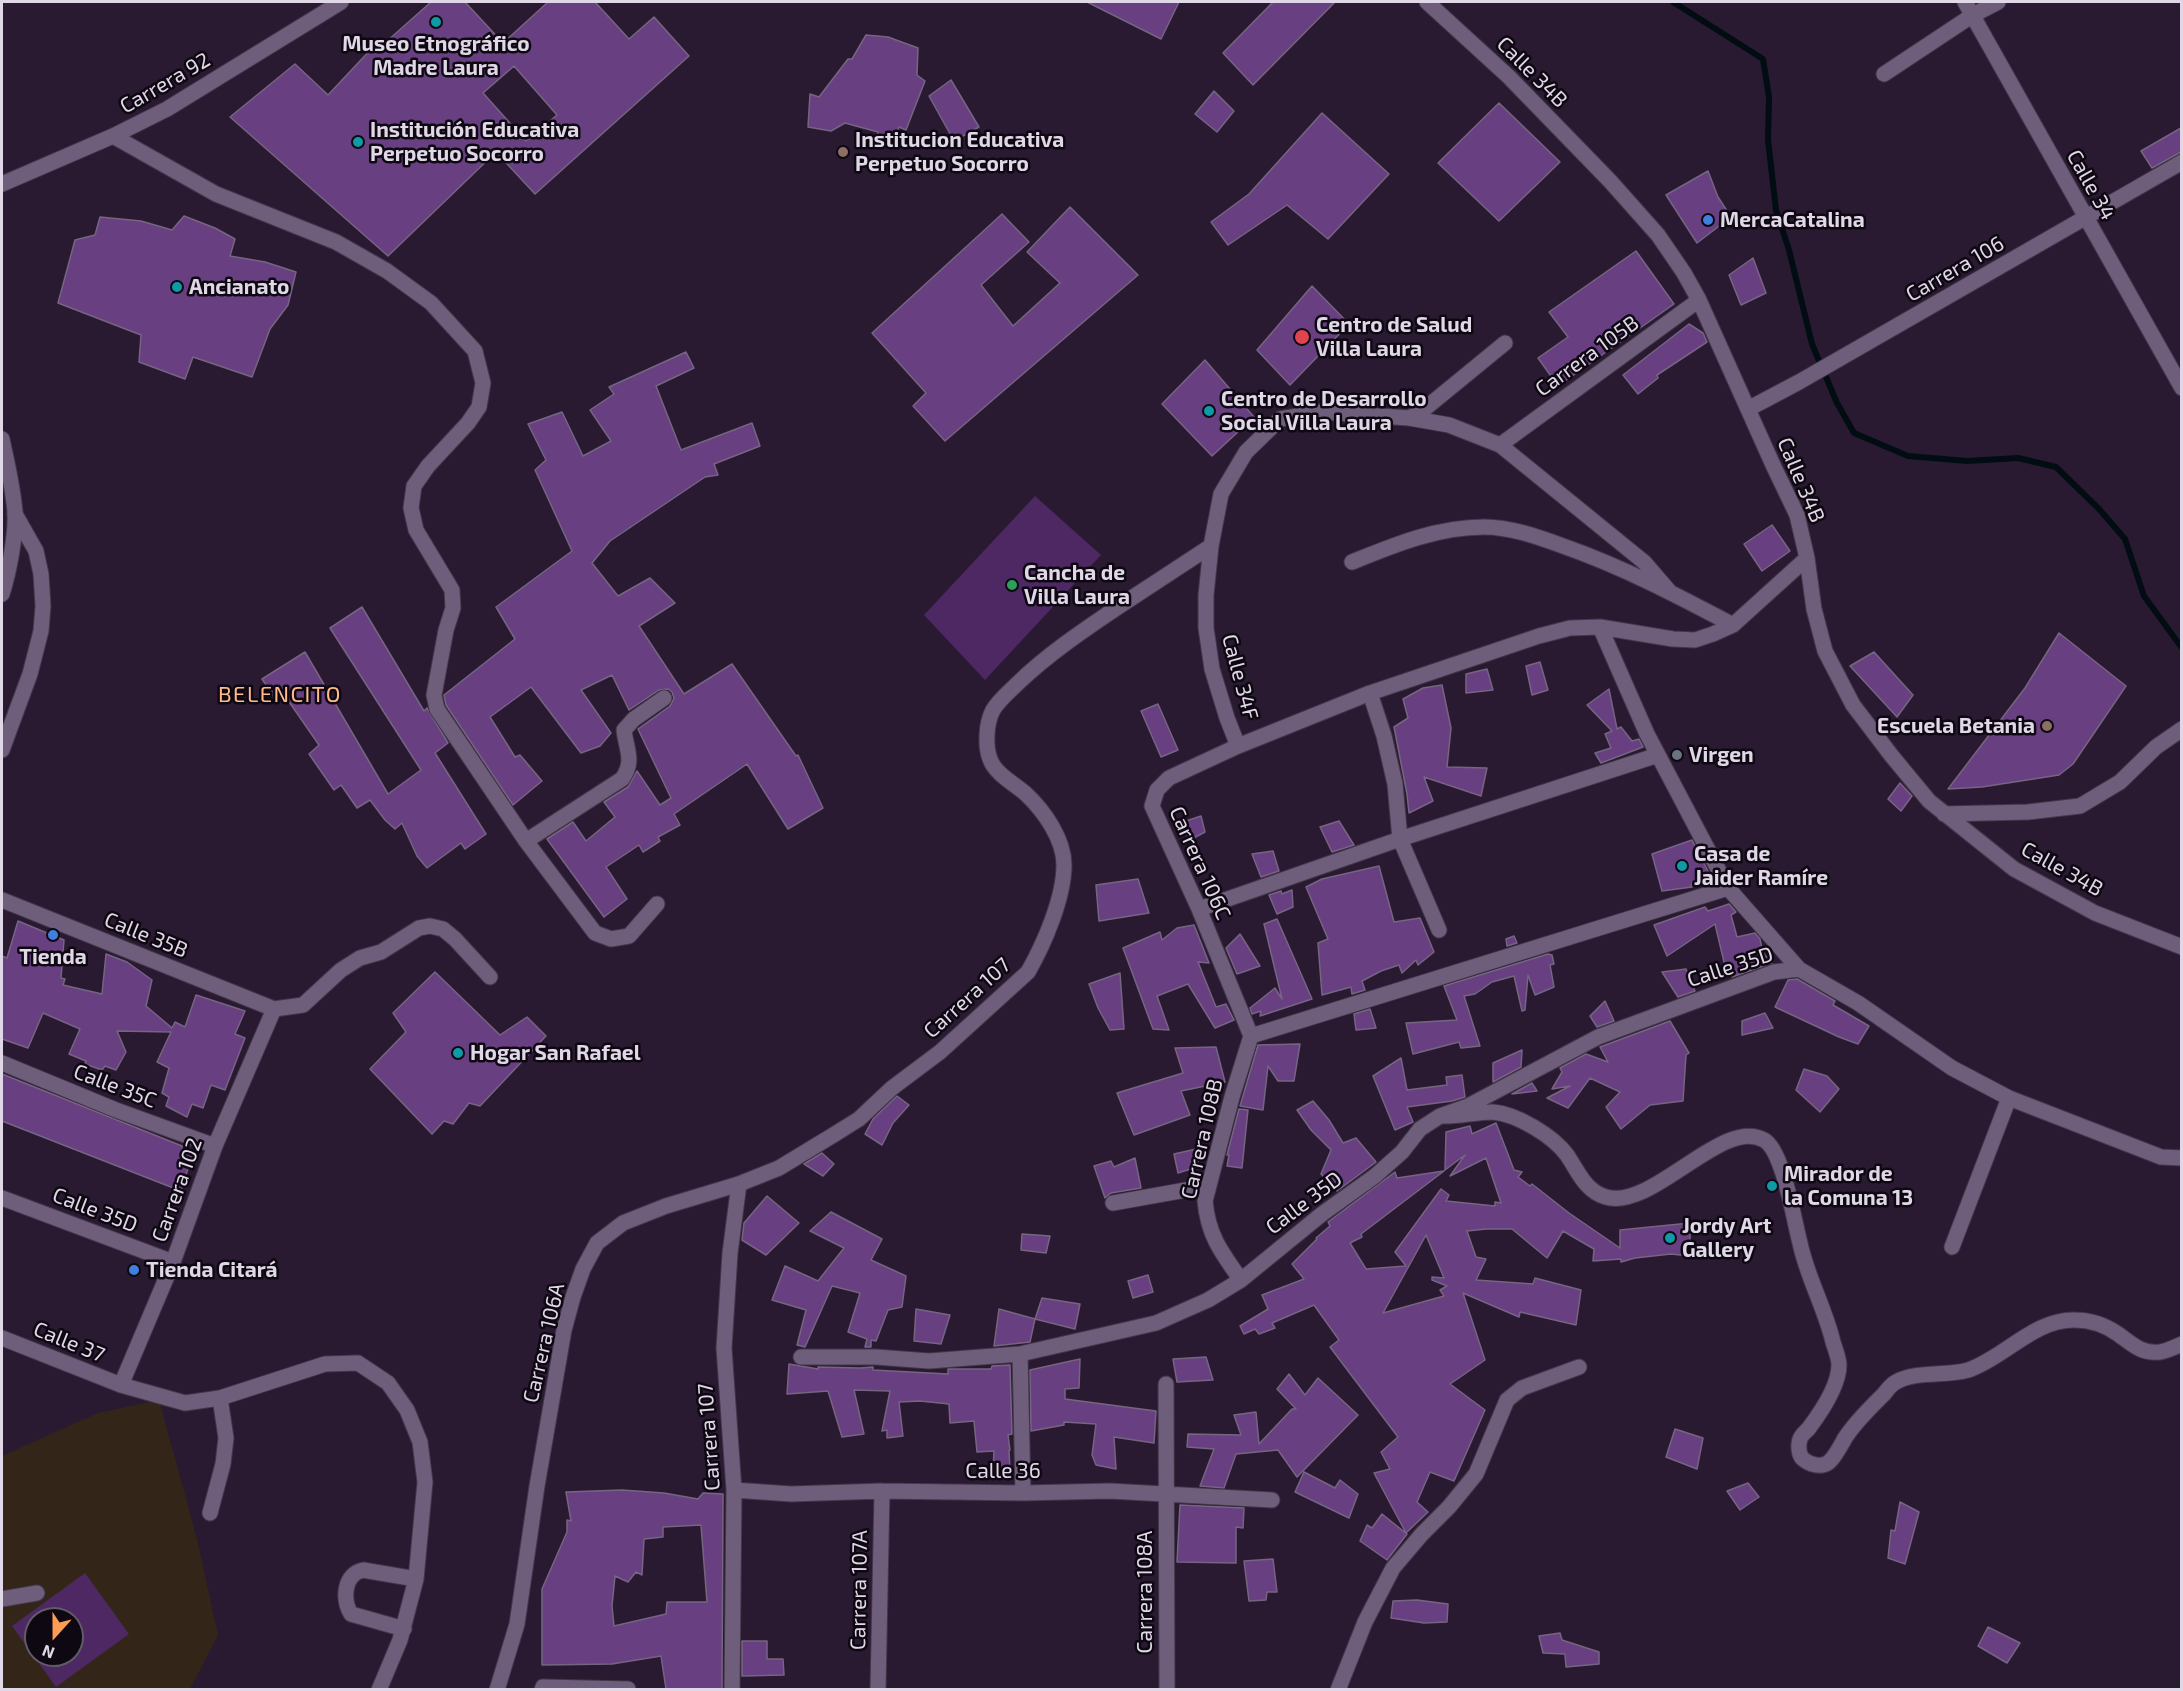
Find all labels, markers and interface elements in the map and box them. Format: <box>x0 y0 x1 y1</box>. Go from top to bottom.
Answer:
marker: Museo Etnográfico Madre Laura <box>429 15 443 29</box>
place label: Museo Etnográfico Madre Laura <box>342 31 530 81</box>
street label: Calle 34B <box>1491 31 1573 113</box>
street label: Carrera 92 <box>115 47 215 119</box>
place label: Institución Educativa Perpetuo Socorro <box>370 117 579 167</box>
place label: Institucion Educativa Perpetuo Socorro <box>855 127 1064 177</box>
marker: Institución Educativa Perpetuo Socorro <box>351 135 365 149</box>
marker: Institucion Educativa Perpetuo Socorro <box>836 145 850 159</box>
street label: Calle 34 <box>2061 145 2121 225</box>
place label: MercaCatalina <box>1720 207 1865 233</box>
marker: MercaCatalina <box>1701 213 1715 227</box>
street label: Carrera 106 <box>1901 231 2009 307</box>
place label: Ancianato <box>189 274 289 300</box>
marker: Ancianato <box>170 280 184 294</box>
street label: Carrera 105B <box>1531 310 1643 402</box>
place label: Centro de Salud Villa Laura <box>1316 312 1472 362</box>
marker: Centro de Salud Villa Laura <box>1293 328 1311 346</box>
place label: Centro de Desarrollo Social Villa Laura <box>1221 386 1427 436</box>
marker: Centro de Desarrollo Social Villa Laura <box>1202 404 1216 418</box>
street label: Calle 34B <box>1772 434 1830 526</box>
place label: Cancha de Villa Laura <box>1024 560 1130 610</box>
marker: Cancha de Villa Laura <box>1005 578 1019 592</box>
street label: Calle 34F <box>1216 631 1264 723</box>
district label: BELENCITO <box>218 682 342 708</box>
place label: Escuela Betania <box>1877 713 2035 739</box>
marker: Escuela Betania <box>2040 719 2054 733</box>
place label: Virgen <box>1689 742 1754 768</box>
marker: Virgen <box>1670 748 1684 762</box>
street label: Carrera 106C <box>1164 803 1236 923</box>
street label: Calle 34B <box>2017 836 2107 902</box>
place label: Casa de Jaider Ramíre <box>1694 841 1828 891</box>
marker: Casa de Jaider Ramíre <box>1675 859 1689 873</box>
street label: Calle 35B <box>101 907 191 963</box>
marker: Tienda <box>46 928 60 942</box>
street label: Calle 35D <box>1684 941 1776 993</box>
place label: Tienda <box>19 944 87 970</box>
street label: Carrera 107 <box>919 953 1015 1043</box>
place label: Hogar San Rafael <box>470 1040 641 1066</box>
marker: Hogar San Rafael <box>451 1046 465 1060</box>
street label: Calle 35C <box>70 1059 160 1113</box>
street label: Carrera 108B <box>1176 1076 1228 1202</box>
street label: Carrera 102 <box>147 1135 207 1245</box>
place label: Mirador de la Comuna 13 <box>1784 1161 1913 1211</box>
street label: Calle 35D <box>1261 1166 1347 1240</box>
marker: Mirador de la Comuna 13 <box>1765 1179 1779 1193</box>
street label: Calle 35D <box>49 1182 141 1238</box>
place label: Jordy Art Gallery <box>1682 1213 1771 1263</box>
marker: Jordy Art Gallery <box>1663 1231 1677 1245</box>
place label: Tienda Citará <box>146 1257 278 1283</box>
marker: Tienda Citará <box>127 1263 141 1277</box>
street label: Carrera 106A <box>518 1281 570 1405</box>
street label: Calle 37 <box>30 1316 108 1368</box>
street label: Carrera 107 <box>693 1382 725 1492</box>
street label: Calle 36 <box>965 1458 1041 1484</box>
street label: Carrera 107A <box>845 1530 873 1650</box>
street label: Carrera 108A <box>1132 1531 1158 1653</box>
north arrow <box>24 1607 84 1667</box>
text: N <box>39 1641 57 1663</box>

